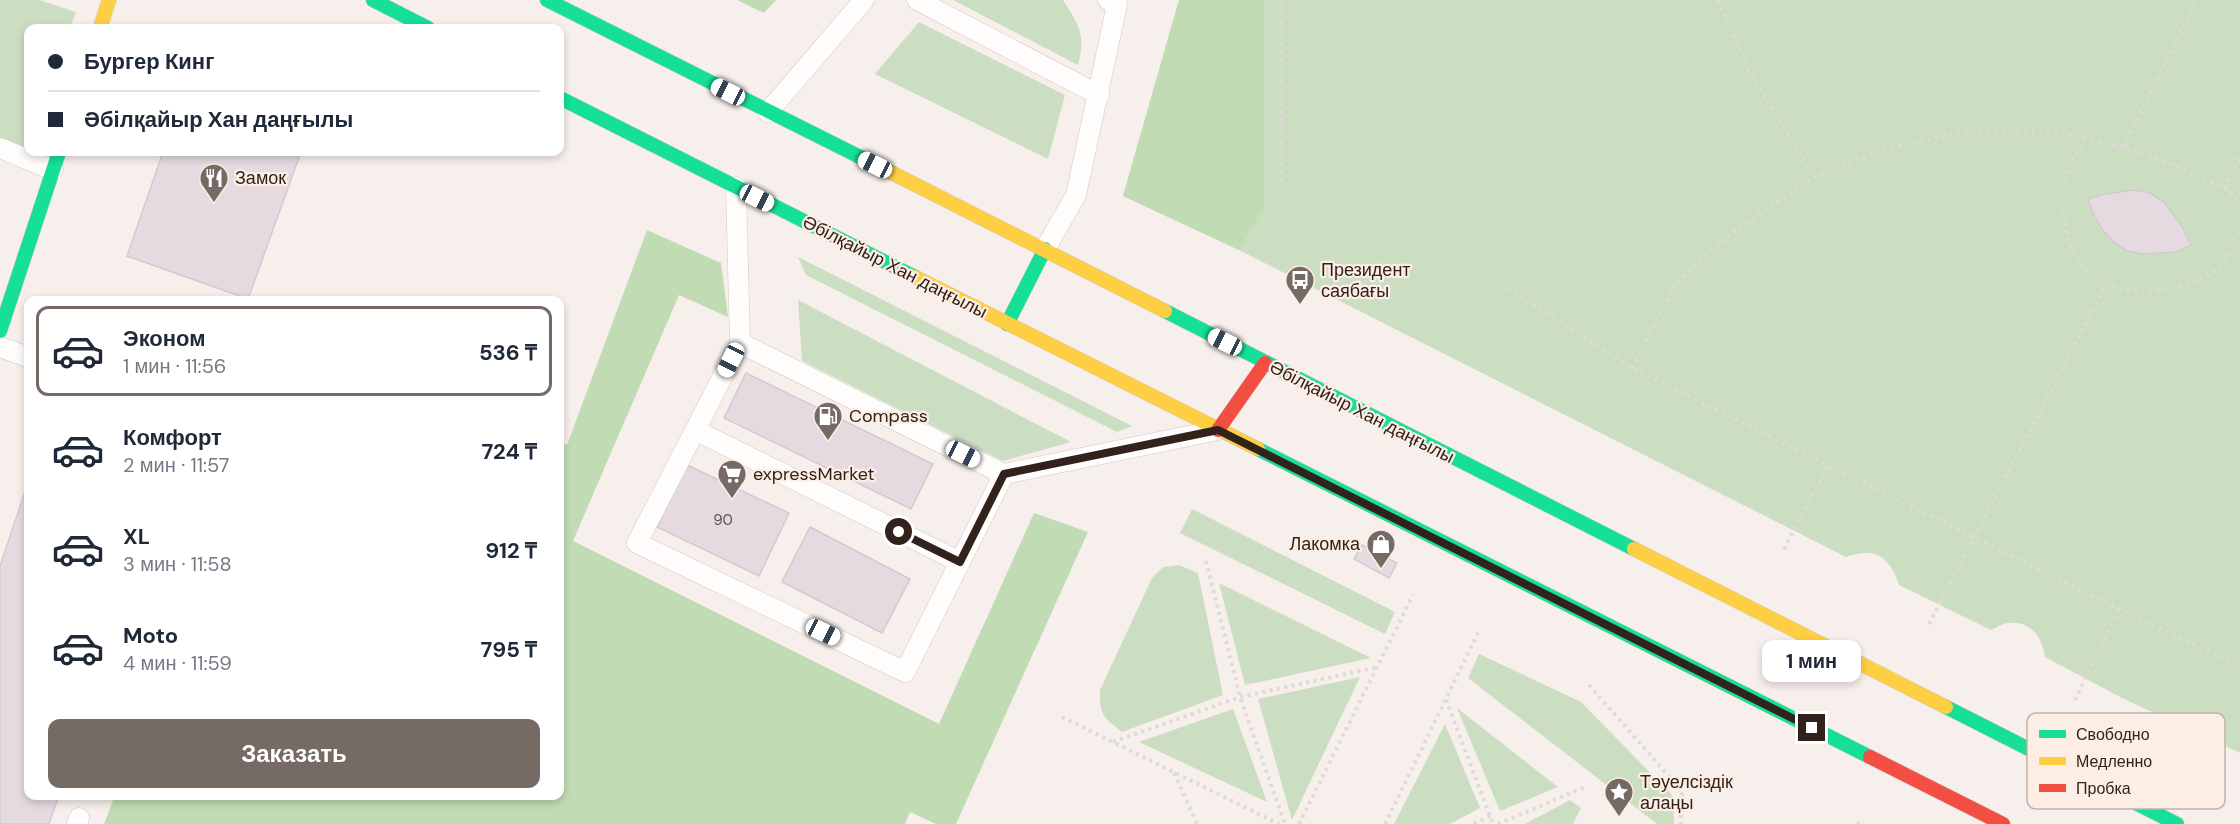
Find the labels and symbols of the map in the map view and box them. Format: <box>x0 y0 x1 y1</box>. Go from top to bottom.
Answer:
car <box>708 76 748 108</box>
car <box>855 149 895 181</box>
restaurant icon: Замок <box>198 162 230 204</box>
place label: Замок <box>235 166 286 190</box>
car <box>737 182 777 214</box>
street label: Әбілқайыр Хан даңғылы <box>799 210 991 324</box>
place label: Президент саябағы <box>1321 258 1411 303</box>
bus stop icon: Президент саябағы <box>1284 264 1316 306</box>
car <box>1205 326 1245 358</box>
car <box>715 340 747 380</box>
street label: Әбілқайыр Хан даңғылы <box>1266 355 1458 469</box>
fuel station icon: Compass <box>812 400 844 442</box>
place label: Compass <box>849 404 928 428</box>
car <box>943 438 983 470</box>
supermarket icon: expressMarket <box>716 458 748 500</box>
place label: expressMarket <box>753 462 875 486</box>
house number: 90 <box>713 510 733 530</box>
route start <box>885 518 912 545</box>
shop icon: Лакомка <box>1365 528 1397 570</box>
place label: Лакомка <box>1289 532 1361 556</box>
car <box>803 616 843 648</box>
callout: 1 мин <box>1762 641 1862 683</box>
legend <box>2027 713 2225 809</box>
route end <box>1798 714 1825 741</box>
text: Свободно <box>2076 724 2150 745</box>
text: Медленно <box>2076 751 2152 772</box>
place label: Тәуелсіздік алаңы <box>1640 770 1733 815</box>
place icon: Тәуелсіздік алаңы <box>1603 776 1635 818</box>
text: Пробка <box>2076 778 2131 799</box>

